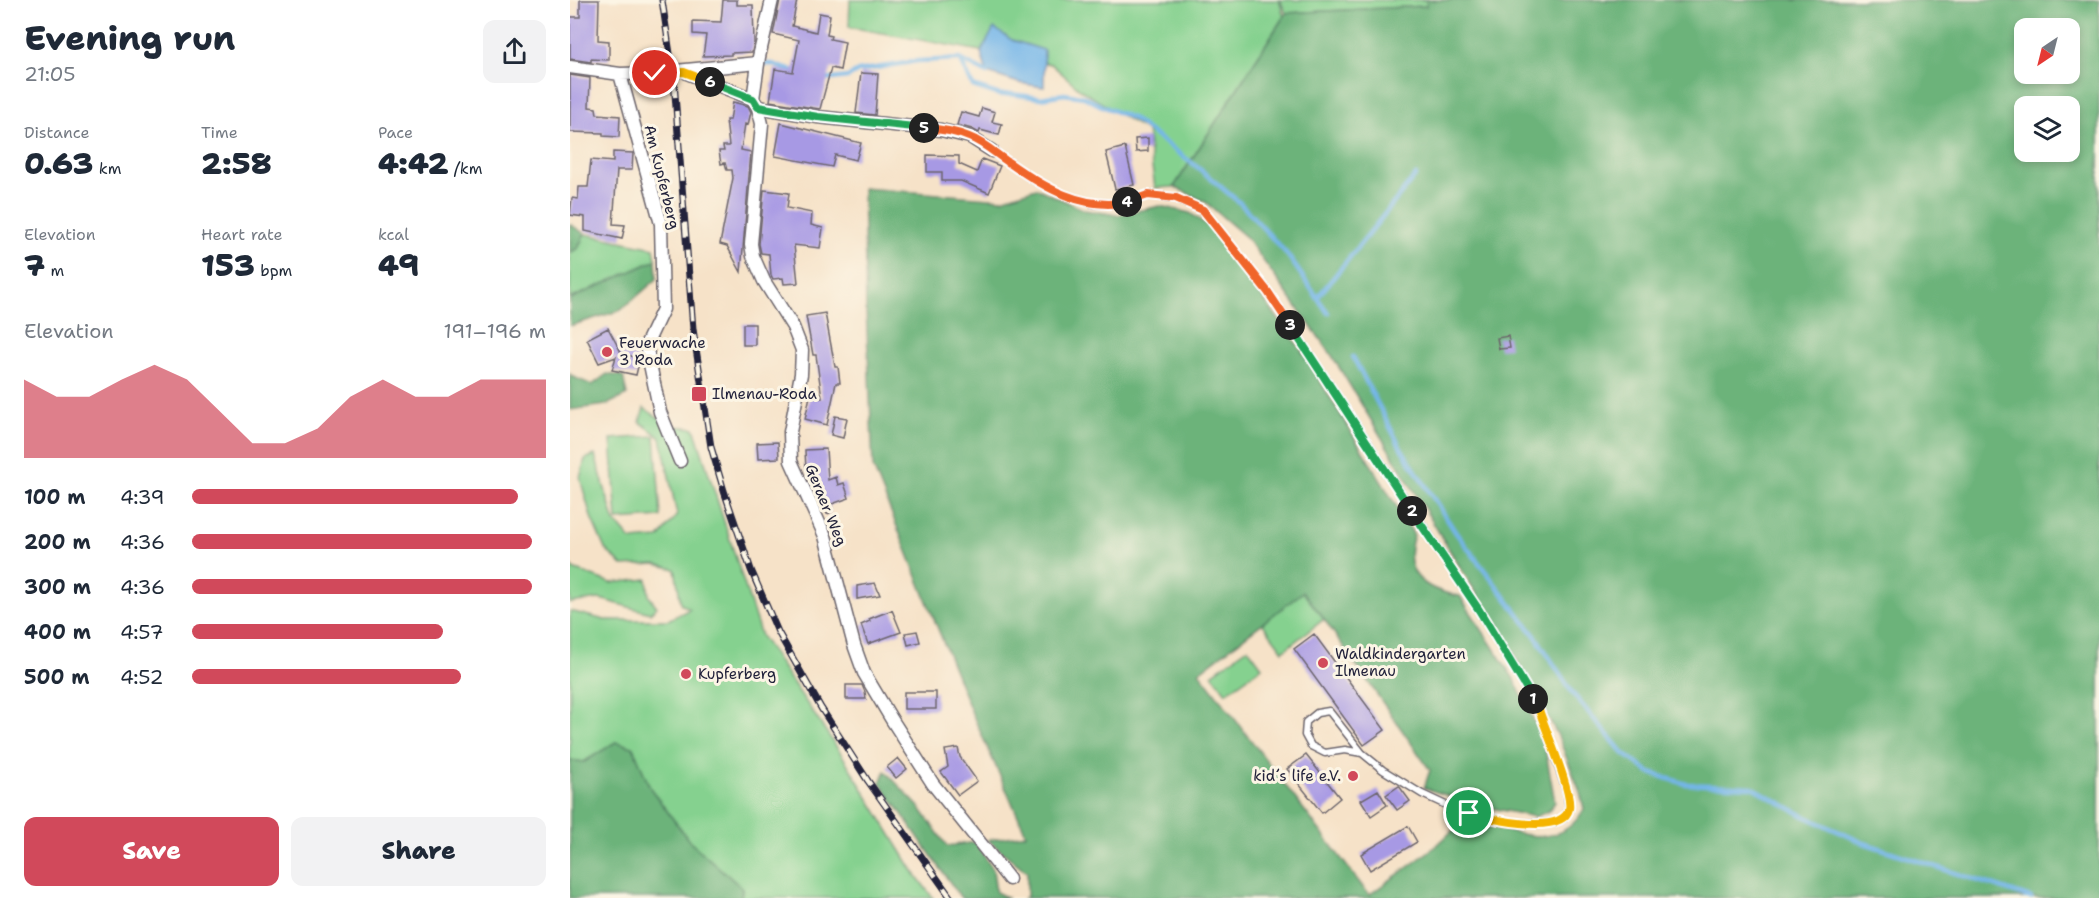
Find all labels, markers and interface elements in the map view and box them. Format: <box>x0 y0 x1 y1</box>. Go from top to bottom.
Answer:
text: Evening run <box>24 16 235 61</box>
north arrow <box>2014 18 2080 84</box>
map controls <box>2014 18 2080 162</box>
button: share <box>483 20 546 83</box>
pin <box>629 47 680 98</box>
icon: check <box>638 56 671 89</box>
text: 21:05 <box>24 61 76 87</box>
pin: 6 <box>695 67 725 97</box>
text: 6 <box>704 71 716 92</box>
button: layers <box>2014 96 2080 162</box>
pin: 5 <box>909 113 939 143</box>
text: 5 <box>919 117 929 138</box>
text: Distance <box>24 122 90 143</box>
text: Time <box>201 122 238 143</box>
text: Pace <box>378 122 413 143</box>
street label: Am Kupferberg <box>639 123 685 231</box>
text: 0.63 <box>24 143 93 184</box>
text: 2:58 <box>201 143 272 184</box>
text: 4:42 <box>378 143 448 184</box>
text: km <box>93 158 121 179</box>
text: /km <box>448 158 482 179</box>
pin: 4 <box>1112 187 1142 217</box>
text: 4 <box>1121 191 1133 212</box>
text: Elevation <box>24 224 96 245</box>
text: Heart rate <box>201 224 283 245</box>
text: kcal <box>378 224 409 245</box>
text: 7 <box>24 245 45 286</box>
text: 153 <box>201 245 255 286</box>
text: 49 <box>378 245 419 286</box>
text: m <box>45 260 64 281</box>
text: bpm <box>255 260 292 281</box>
pin: 3 <box>1275 310 1305 340</box>
text: 3 <box>1284 314 1296 335</box>
text: Elevation <box>24 318 114 344</box>
text: 191–196 m <box>444 318 546 344</box>
place label: Feuerwache 3 Roda <box>619 333 706 370</box>
marker: Feuerwache 3 Roda <box>600 345 614 359</box>
place label: Ilmenau-Roda <box>712 384 817 404</box>
marker: Ilmenau-Roda <box>690 385 708 403</box>
street label: Geraer Weg <box>801 461 851 549</box>
text: 100 m <box>24 484 86 510</box>
text: 4:39 <box>120 484 165 510</box>
pin: 2 <box>1397 496 1427 526</box>
text: 2 <box>1406 500 1418 521</box>
text: 200 m <box>24 529 91 555</box>
text: 4:36 <box>120 529 165 555</box>
text: 300 m <box>24 574 91 600</box>
text: 4:36 <box>120 574 165 600</box>
text: 400 m <box>24 619 91 645</box>
text: 4:57 <box>120 619 163 645</box>
place label: Waldkindergarten Ilmenau <box>1335 644 1466 681</box>
marker: Waldkindergarten Ilmenau <box>1316 656 1330 670</box>
text: 500 m <box>24 664 90 690</box>
text: 4:52 <box>120 664 163 690</box>
place label: Kupferberg <box>698 664 776 684</box>
marker: Kupferberg <box>679 667 693 681</box>
pin: 1 <box>1518 684 1548 714</box>
text: 1 <box>1529 688 1537 709</box>
place label: kid´s life e.V. <box>1253 766 1341 786</box>
marker: kid´s life e.V. <box>1346 769 1360 783</box>
pin <box>1443 787 1494 838</box>
icon: arrive <box>1452 796 1485 829</box>
button: Save <box>24 817 279 886</box>
button: Share <box>291 817 546 886</box>

